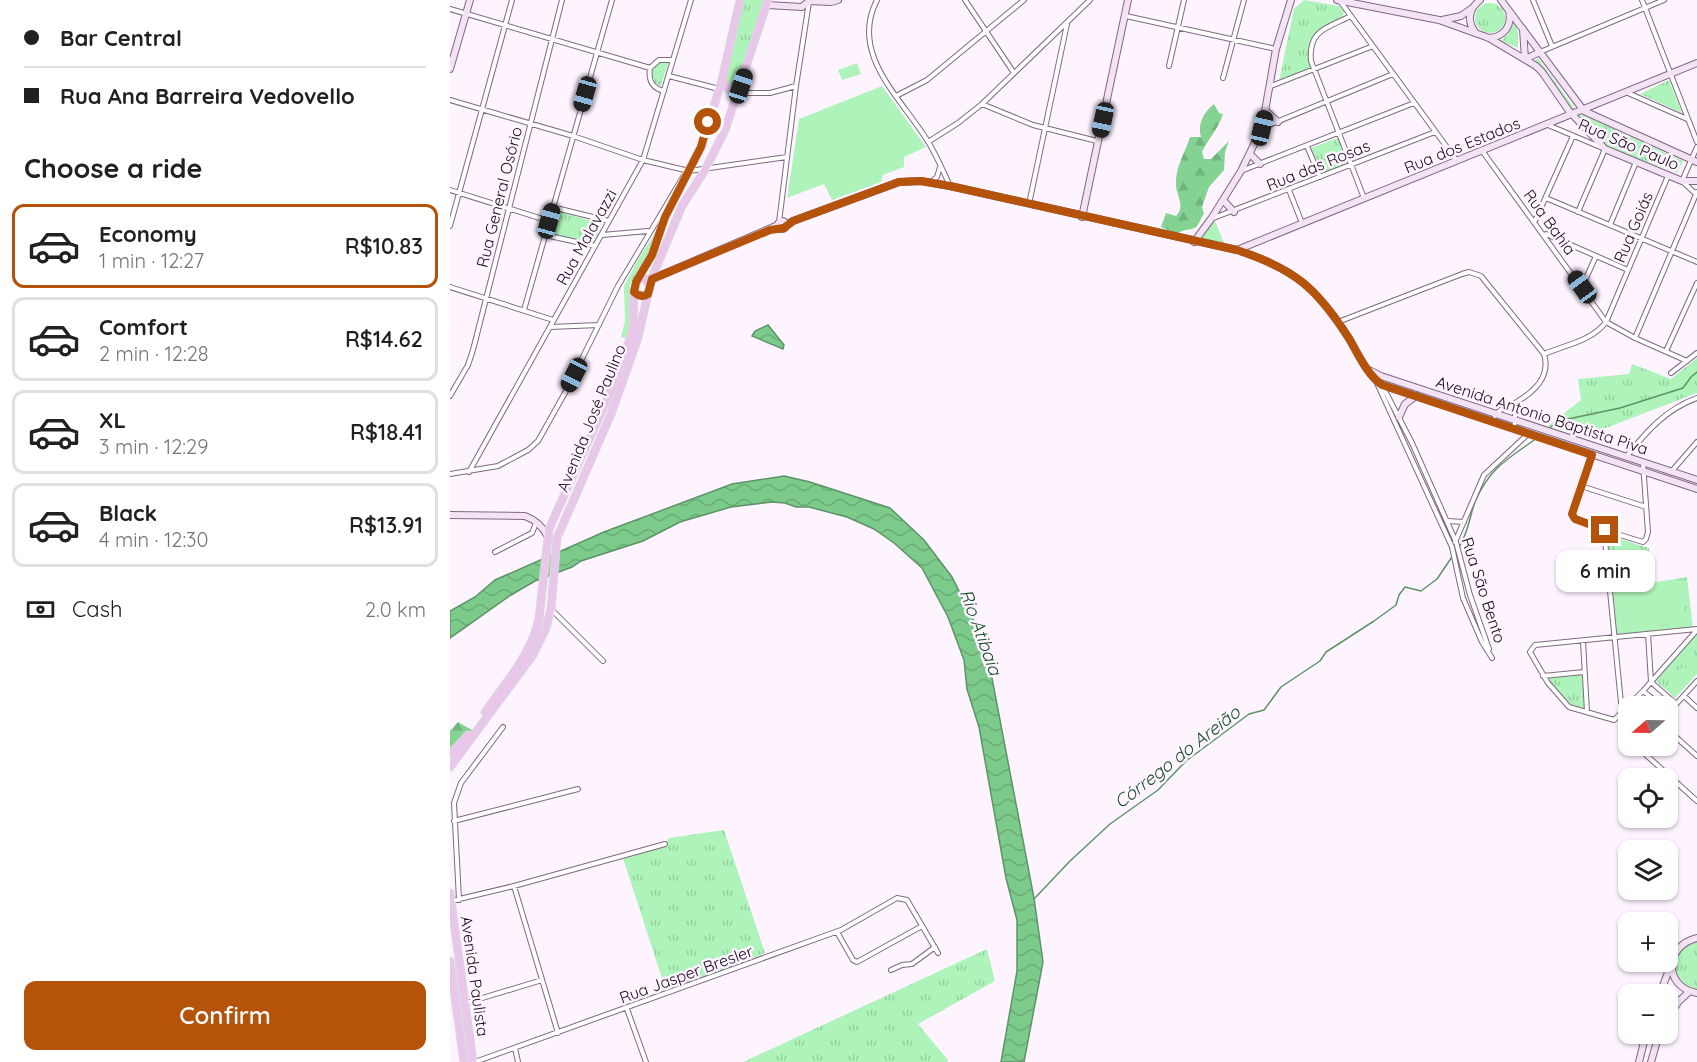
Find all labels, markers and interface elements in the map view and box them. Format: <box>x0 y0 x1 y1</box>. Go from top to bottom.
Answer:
text: Bar Central <box>60 24 182 52</box>
car <box>727 66 755 106</box>
car <box>571 74 599 114</box>
text: Rua Ana Barreira Vedovello <box>60 82 355 110</box>
car <box>1090 101 1116 139</box>
route start <box>694 108 721 135</box>
car <box>1249 108 1275 148</box>
street label: Rua dos Estados <box>1401 113 1523 177</box>
street label: Rua São Paulo <box>1576 114 1682 174</box>
street label: Rua General Osório <box>472 124 526 270</box>
street label: Rua das Rosas <box>1263 135 1373 195</box>
text: Choose a ride <box>24 151 202 185</box>
street label: Rua Malavazzi <box>551 185 621 289</box>
street label: Rua Bahia <box>1520 185 1580 259</box>
street label: Rua Goiás <box>1609 189 1657 265</box>
car <box>536 201 562 241</box>
icon: car <box>27 219 81 273</box>
text: Economy <box>99 220 197 248</box>
text: R$10.83 <box>345 232 423 260</box>
text: 1 min · 12:27 <box>99 248 204 273</box>
car <box>1564 267 1600 307</box>
icon: car <box>27 312 81 366</box>
text: Comfort <box>99 313 188 341</box>
text: R$14.62 <box>345 325 423 353</box>
text: 2 min · 12:28 <box>99 341 209 366</box>
street label: Avenida José Paulino <box>552 341 630 495</box>
car <box>558 355 590 395</box>
street label: Avenida Antonio Baptista Piva <box>1433 371 1651 459</box>
icon: car <box>27 405 81 459</box>
text: XL <box>99 406 126 434</box>
text: R$18.41 <box>350 418 423 446</box>
text: 3 min · 12:29 <box>99 434 208 459</box>
icon: car <box>27 498 81 552</box>
text: Black <box>99 499 157 527</box>
text: R$13.91 <box>349 511 423 539</box>
route end <box>1591 516 1618 543</box>
text: 4 min · 12:30 <box>99 527 209 552</box>
street label: Rua São Bento <box>1457 535 1511 645</box>
callout: 6 min <box>1556 551 1654 593</box>
text: 6 min <box>1580 558 1631 583</box>
water label: Rio Atibaia <box>955 586 1008 679</box>
icon: cash <box>24 593 57 626</box>
text: Cash <box>72 595 123 623</box>
text: 2.0 km <box>365 597 426 622</box>
north arrow <box>1618 696 1678 756</box>
map controls <box>1618 696 1678 1044</box>
water label: Córrego do Areião <box>1109 700 1245 813</box>
button: locate <box>1618 768 1678 828</box>
button: layers <box>1618 840 1678 900</box>
button: + <box>1618 912 1678 972</box>
street label: Avenida Paulista <box>457 914 493 1038</box>
street label: Rua Jasper Bresler <box>616 941 756 1007</box>
button: Confirm <box>24 981 426 1050</box>
button: − <box>1618 984 1678 1044</box>

